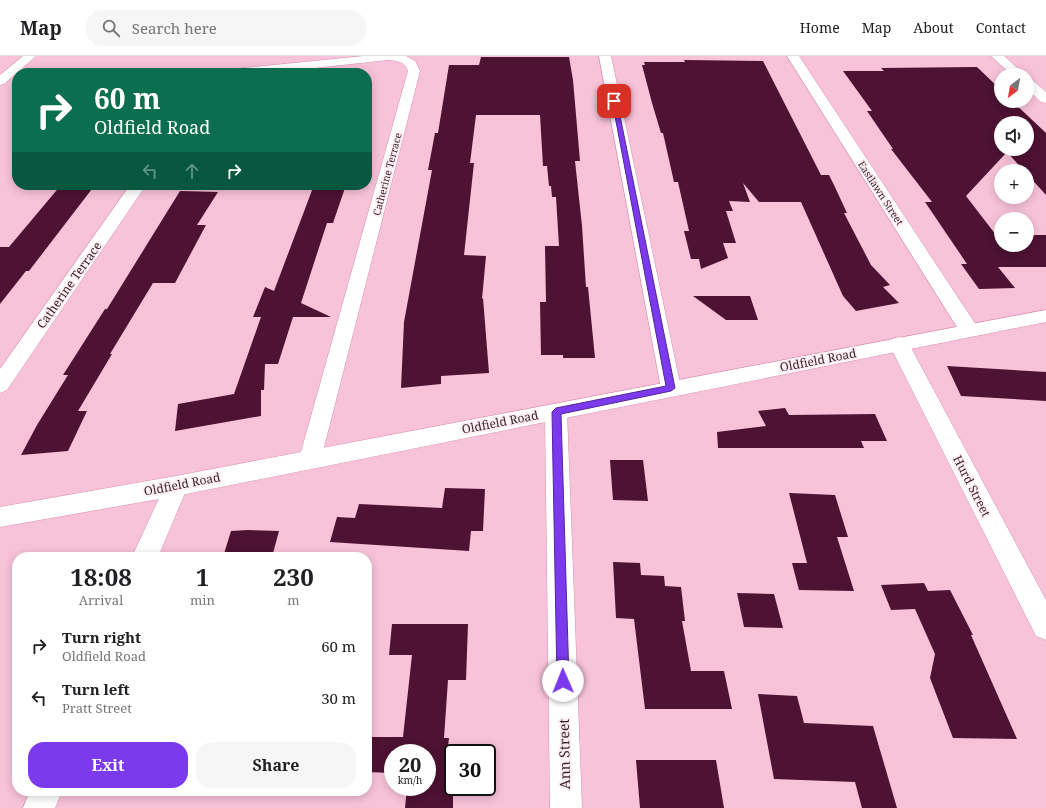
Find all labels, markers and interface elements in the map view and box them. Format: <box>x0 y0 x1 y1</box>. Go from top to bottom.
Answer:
search box <box>86 10 366 46</box>
text: Map <box>20 15 62 41</box>
icon: search <box>100 17 122 39</box>
text: Search here <box>132 18 217 38</box>
text: Home <box>800 18 840 37</box>
text: Map <box>862 18 891 37</box>
text: About <box>913 18 954 37</box>
text: Contact <box>976 18 1026 37</box>
north arrow <box>994 68 1034 108</box>
map controls <box>994 68 1034 252</box>
text: 60 m <box>94 79 161 117</box>
icon: right <box>28 84 80 136</box>
pin <box>597 84 631 118</box>
icon: arrive <box>603 90 625 112</box>
text: Oldfield Road <box>94 115 210 139</box>
button: sound <box>994 116 1034 156</box>
street label: Catherine Terrace <box>369 131 405 217</box>
street label: Eastlawn Street <box>855 158 907 228</box>
icon: left <box>139 160 161 182</box>
icon: ahead <box>181 160 203 182</box>
icon: right <box>223 160 245 182</box>
button: + <box>994 164 1034 204</box>
button: − <box>994 212 1034 252</box>
street label: Catherine Terrace <box>33 238 105 332</box>
street label: Oldfield Road <box>778 344 858 376</box>
street label: Oldfield Road <box>460 406 540 438</box>
street label: Hurd Street <box>949 452 995 520</box>
street label: Oldfield Road <box>142 468 222 500</box>
text: 18:08 <box>70 560 132 593</box>
text: 1 <box>196 560 209 593</box>
text: 230 <box>273 560 314 593</box>
text: Arrival <box>79 591 123 609</box>
text: min <box>190 591 215 609</box>
text: m <box>287 591 300 609</box>
text: Turn right <box>62 627 141 647</box>
icon: right <box>28 635 50 657</box>
text: 60 m <box>321 636 356 656</box>
text: Oldfield Road <box>62 647 146 665</box>
position arrow <box>542 660 584 702</box>
text: Turn left <box>62 679 130 699</box>
icon: left <box>28 687 50 709</box>
text: 30 m <box>321 688 356 708</box>
text: Pratt Street <box>62 699 132 717</box>
street label: Ann Street <box>554 718 574 789</box>
button: Exit <box>28 742 188 788</box>
button: Share <box>196 742 356 788</box>
speed limit sign: 30 <box>444 744 496 796</box>
text: 20 <box>399 751 421 778</box>
text: km/h <box>398 773 422 787</box>

